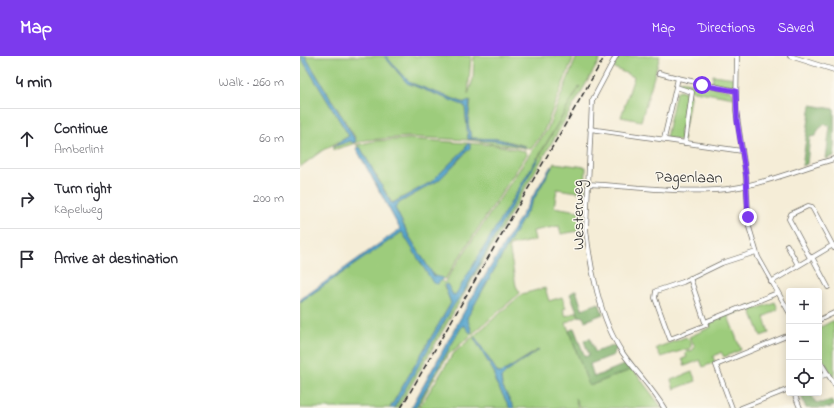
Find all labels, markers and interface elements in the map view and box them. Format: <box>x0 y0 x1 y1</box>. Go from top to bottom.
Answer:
text: Map <box>20 15 52 42</box>
text: Map <box>652 18 675 39</box>
text: Directions <box>697 18 755 39</box>
text: Saved <box>777 18 814 39</box>
text: 4 min <box>16 70 52 95</box>
text: Walk · 260 m <box>219 73 284 92</box>
route start <box>693 76 711 94</box>
text: Continue <box>54 118 108 140</box>
icon: ahead <box>16 128 38 150</box>
text: 60 m <box>259 129 284 148</box>
text: Amberlint <box>54 140 104 159</box>
street label: Pagenlaan <box>655 165 723 191</box>
text: Turn right <box>54 178 112 200</box>
street label: Westerweg <box>566 180 592 250</box>
icon: right <box>16 188 38 210</box>
text: 200 m <box>253 189 284 208</box>
text: Kapelweg <box>54 200 103 219</box>
route end <box>739 208 757 226</box>
icon: arrive <box>16 248 38 270</box>
text: Arrive at destination <box>54 248 178 270</box>
map controls <box>786 288 822 396</box>
button: + <box>786 288 822 324</box>
button: − <box>786 324 822 360</box>
button: locate <box>786 360 822 396</box>

